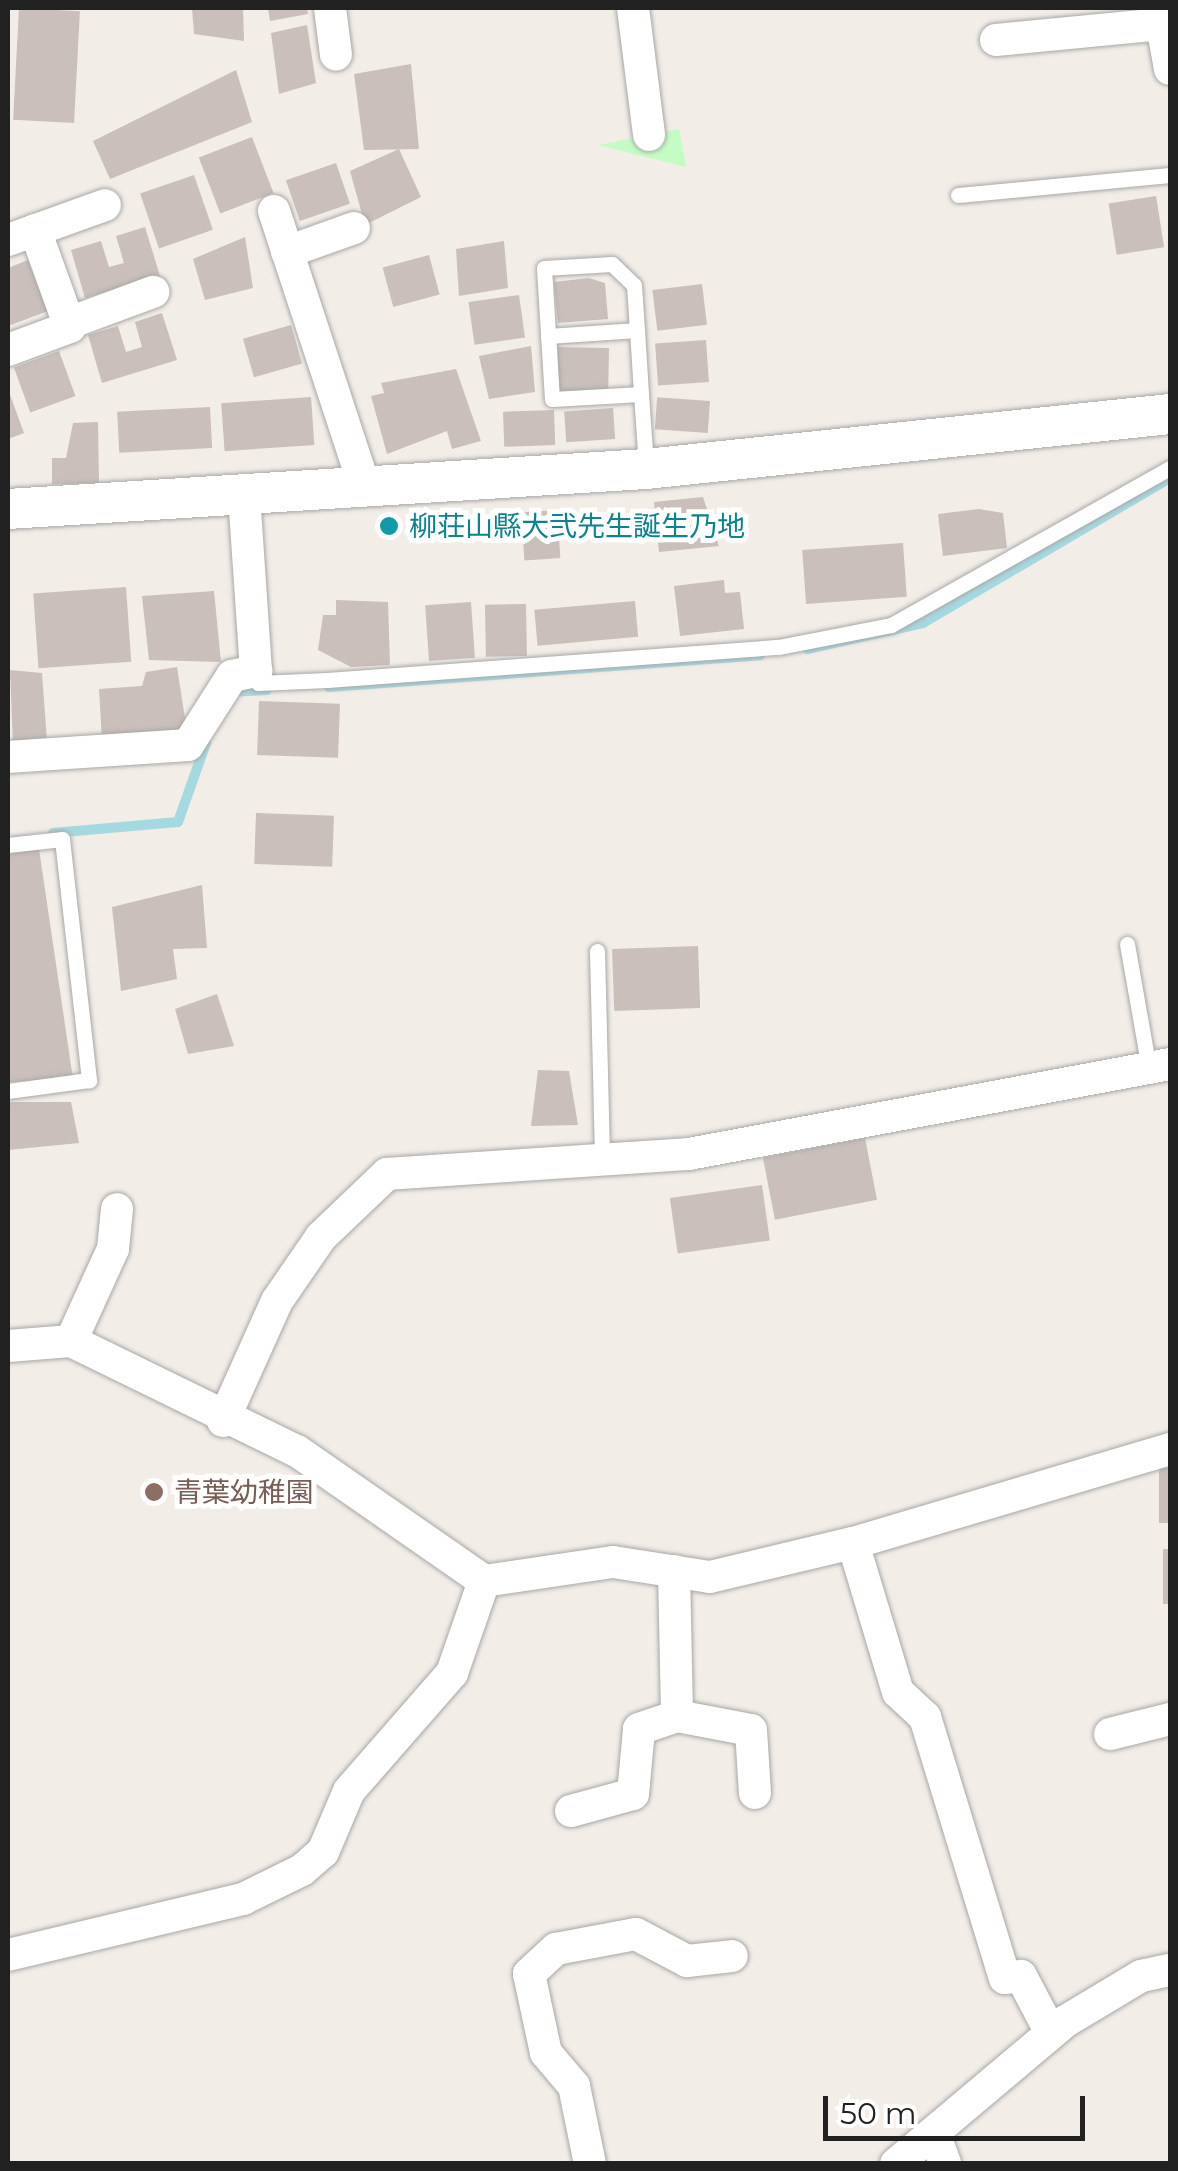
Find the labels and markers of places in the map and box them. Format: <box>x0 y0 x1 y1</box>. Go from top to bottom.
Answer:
place label: 柳荘山縣大弐先生誕生乃地 <box>409 509 745 543</box>
marker: 柳荘山縣大弐先生誕生乃地 <box>378 515 400 537</box>
place label: 青葉幼稚園 <box>174 1475 314 1509</box>
marker: 青葉幼稚園 <box>143 1481 165 1503</box>

